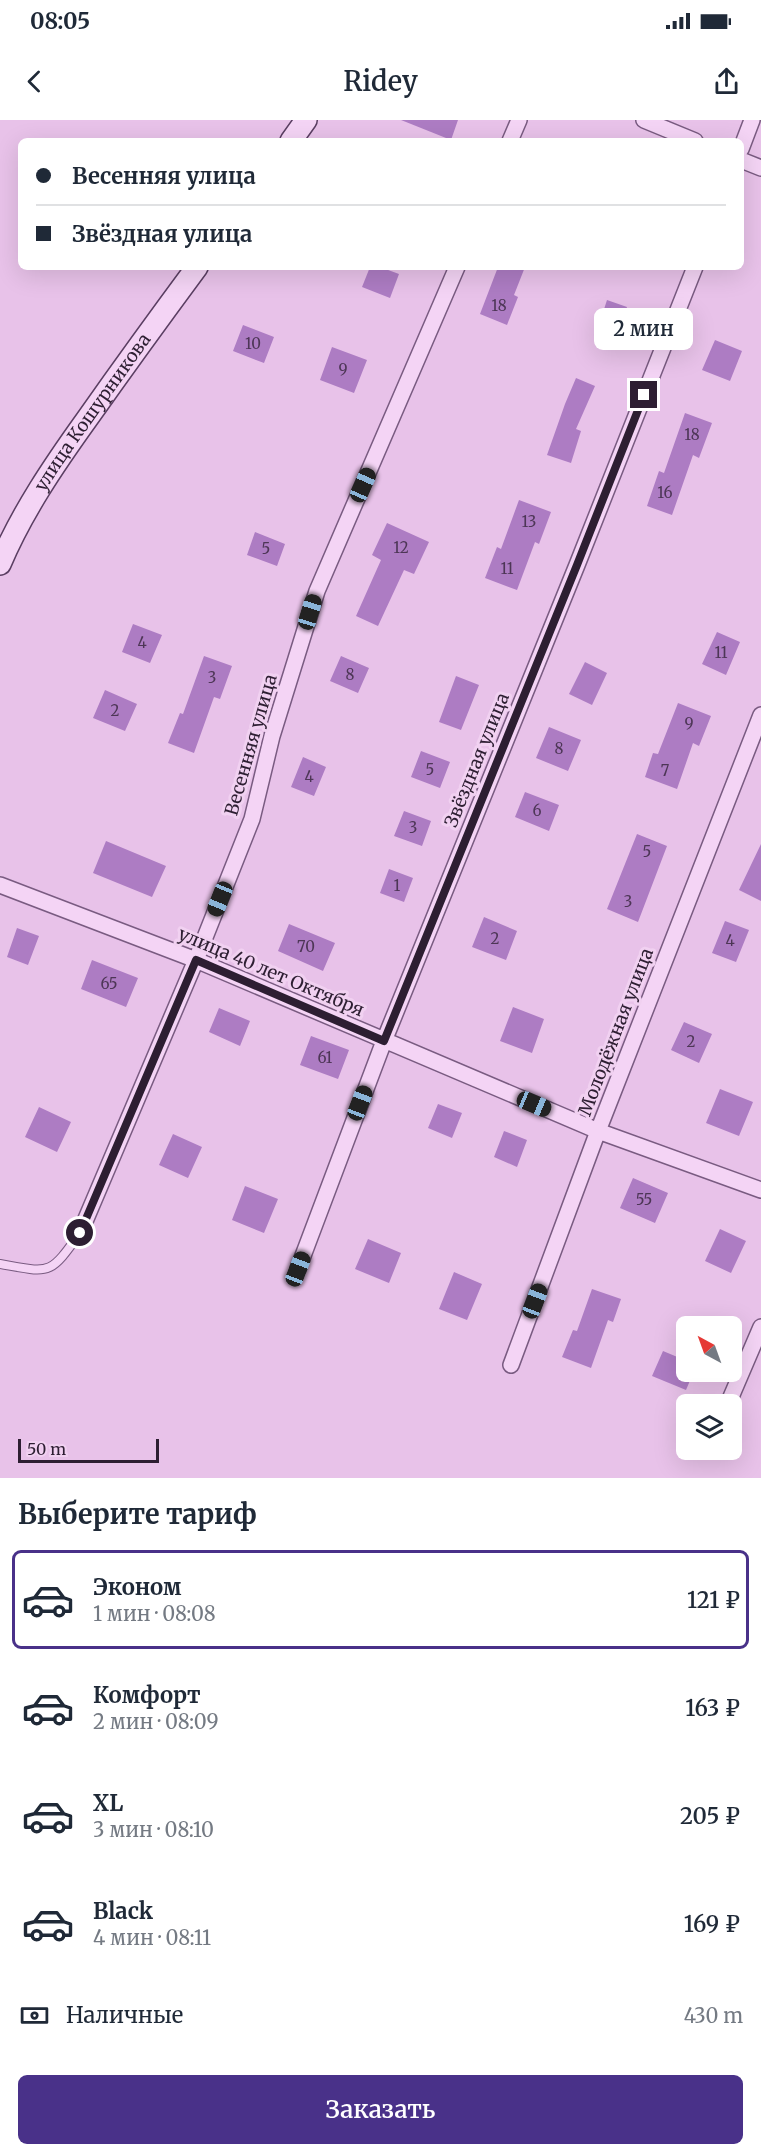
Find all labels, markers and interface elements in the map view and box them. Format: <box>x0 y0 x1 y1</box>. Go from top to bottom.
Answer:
text: 08:05 <box>30 7 90 35</box>
text: Ridey <box>343 64 418 98</box>
icon: back <box>18 65 51 98</box>
icon: share <box>710 65 743 98</box>
text: Весенняя улица <box>72 162 256 190</box>
text: Звёздная улица <box>72 220 252 248</box>
house number: 18 <box>491 296 507 315</box>
callout: 2 мин <box>594 308 694 350</box>
text: 2 мин <box>613 316 674 341</box>
street label: улица Кошурникова <box>29 328 156 496</box>
house number: 10 <box>245 334 261 353</box>
house number: 9 <box>338 360 348 379</box>
route end <box>630 381 657 408</box>
house number: 18 <box>684 425 700 444</box>
car <box>347 465 379 505</box>
house number: 16 <box>657 483 673 502</box>
house number: 13 <box>522 512 536 531</box>
house number: 12 <box>393 538 409 557</box>
house number: 5 <box>262 539 270 558</box>
house number: 11 <box>500 559 514 578</box>
car <box>296 592 324 632</box>
house number: 4 <box>137 633 147 652</box>
house number: 11 <box>714 643 728 662</box>
house number: 8 <box>346 665 355 684</box>
house number: 3 <box>208 668 216 687</box>
street label: Весенняя улица <box>219 671 282 818</box>
street label: Звёздная улица <box>439 689 514 830</box>
house number: 2 <box>111 701 120 720</box>
house number: 9 <box>684 714 694 733</box>
house number: 8 <box>555 739 564 758</box>
house number: 5 <box>426 760 434 779</box>
house number: 7 <box>661 761 670 780</box>
house number: 4 <box>304 767 314 786</box>
house number: 6 <box>532 801 542 820</box>
house number: 3 <box>409 818 417 837</box>
house number: 5 <box>643 842 651 861</box>
house number: 1 <box>394 876 401 895</box>
car <box>205 879 235 919</box>
house number: 3 <box>624 892 632 911</box>
street label: улица 40 лет Октября <box>175 922 368 1021</box>
house number: 2 <box>491 929 500 948</box>
house number: 4 <box>725 931 735 950</box>
house number: 70 <box>297 937 315 956</box>
street label: Молодёжная улица <box>573 944 658 1119</box>
house number: 65 <box>100 974 118 993</box>
house number: 2 <box>687 1032 696 1051</box>
house number: 61 <box>318 1048 333 1067</box>
car <box>345 1083 375 1123</box>
car <box>514 1089 554 1119</box>
house number: 55 <box>636 1190 652 1209</box>
route start <box>66 1219 93 1246</box>
car <box>283 1249 313 1289</box>
car <box>520 1281 550 1321</box>
north arrow <box>676 1316 742 1382</box>
map controls <box>676 1316 742 1460</box>
button: layers <box>676 1394 742 1460</box>
scale bar <box>18 1436 159 1464</box>
text: 50 m <box>27 1439 66 1459</box>
text: Выберите тариф <box>18 1497 257 1531</box>
icon: car <box>21 1573 75 1627</box>
text: Эконом <box>93 1573 181 1601</box>
text: 121 ₽ <box>687 1586 740 1614</box>
text: 1 мин · 08:08 <box>93 1601 216 1626</box>
icon: car <box>21 1681 75 1735</box>
text: Комфорт <box>93 1681 201 1709</box>
text: 163 ₽ <box>685 1694 740 1722</box>
text: 2 мин · 08:09 <box>93 1709 219 1734</box>
icon: car <box>21 1789 75 1843</box>
text: XL <box>93 1789 123 1817</box>
text: 205 ₽ <box>680 1802 740 1830</box>
text: 3 мин · 08:10 <box>93 1817 214 1842</box>
icon: car <box>21 1897 75 1951</box>
text: Black <box>93 1897 153 1925</box>
text: 169 ₽ <box>684 1910 740 1938</box>
text: 4 мин · 08:11 <box>93 1925 211 1950</box>
icon: cash <box>18 1999 51 2032</box>
text: Наличные <box>66 2001 183 2029</box>
text: 430 m <box>684 2003 743 2028</box>
button: Заказать <box>18 2075 743 2144</box>

